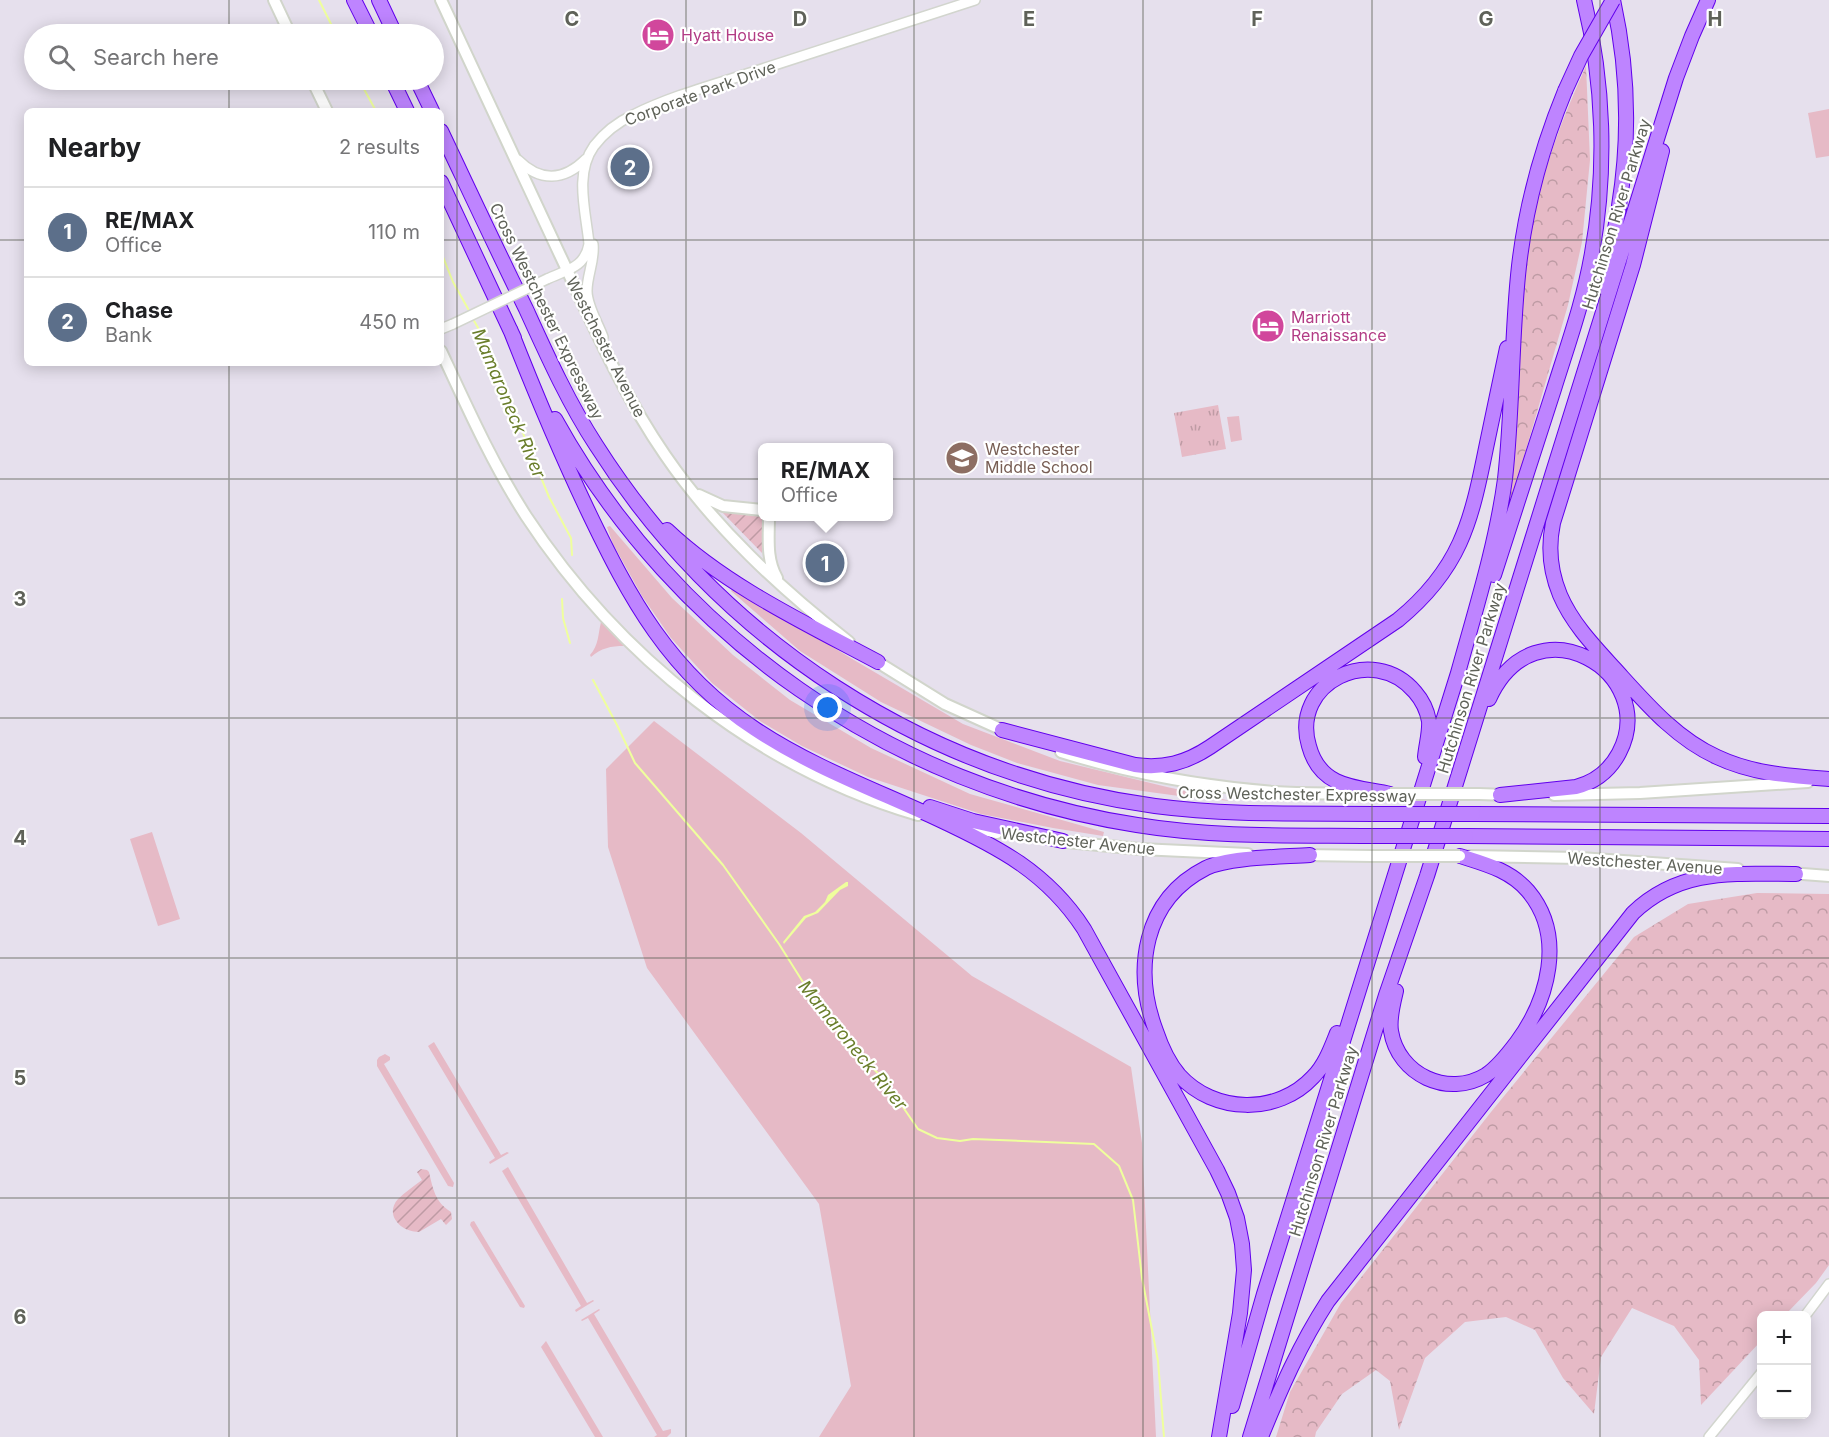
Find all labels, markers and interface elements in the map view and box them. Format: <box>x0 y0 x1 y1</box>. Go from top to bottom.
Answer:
text: C <box>565 7 579 31</box>
text: D <box>793 7 807 31</box>
text: E <box>1023 7 1035 31</box>
text: F <box>1251 7 1263 31</box>
text: G <box>1478 7 1494 31</box>
text: H <box>1708 7 1722 31</box>
hotel icon: Hyatt House <box>640 17 676 53</box>
search box <box>24 24 444 90</box>
place label: Hyatt House <box>681 25 774 45</box>
icon: search <box>45 41 78 74</box>
text: Search here <box>93 44 219 70</box>
street label: Corporate Park Drive <box>622 56 778 130</box>
street label: Hutchinson River Parkway <box>1577 116 1655 312</box>
text: Nearby <box>48 132 141 163</box>
text: 2 results <box>339 135 420 159</box>
pin: 2 <box>610 144 650 190</box>
street label: Cross Westchester Expressway <box>486 199 608 423</box>
text: RE/MAX <box>105 207 195 233</box>
text: 1 <box>63 220 72 244</box>
text: 110 m <box>368 220 420 244</box>
text: Office <box>105 233 162 257</box>
street label: Westchester Avenue <box>562 273 650 421</box>
text: Chase <box>105 297 173 323</box>
place label: Marriott Renaissance <box>1291 307 1387 345</box>
hotel icon: Marriott Renaissance <box>1250 308 1286 344</box>
text: 2 <box>61 310 74 334</box>
text: 450 m <box>359 310 420 334</box>
text: Bank <box>105 323 152 347</box>
water label: Mamaroneck River <box>468 325 550 482</box>
place label: Westchester Middle School <box>985 439 1093 477</box>
school or university icon: Westchester Middle School <box>944 440 980 476</box>
popup <box>758 443 893 521</box>
text: RE/MAX <box>781 457 870 483</box>
text: Office <box>781 483 838 507</box>
pin: 1 <box>806 540 844 586</box>
street label: Hutchinson River Parkway <box>1432 580 1510 776</box>
text: 3 <box>14 587 26 611</box>
your location <box>813 693 842 722</box>
street label: Cross Westchester Expressway <box>1178 782 1416 806</box>
street label: Westchester Avenue <box>1000 823 1156 859</box>
text: 4 <box>13 826 27 850</box>
street label: Westchester Avenue <box>1567 848 1723 878</box>
water label: Mamaroneck River <box>794 976 912 1115</box>
street label: Hutchinson River Parkway <box>1284 1043 1362 1239</box>
text: 5 <box>14 1066 26 1090</box>
text: 6 <box>14 1305 27 1329</box>
map controls <box>1757 1311 1811 1419</box>
button: + <box>1757 1311 1811 1365</box>
button: − <box>1757 1365 1811 1419</box>

